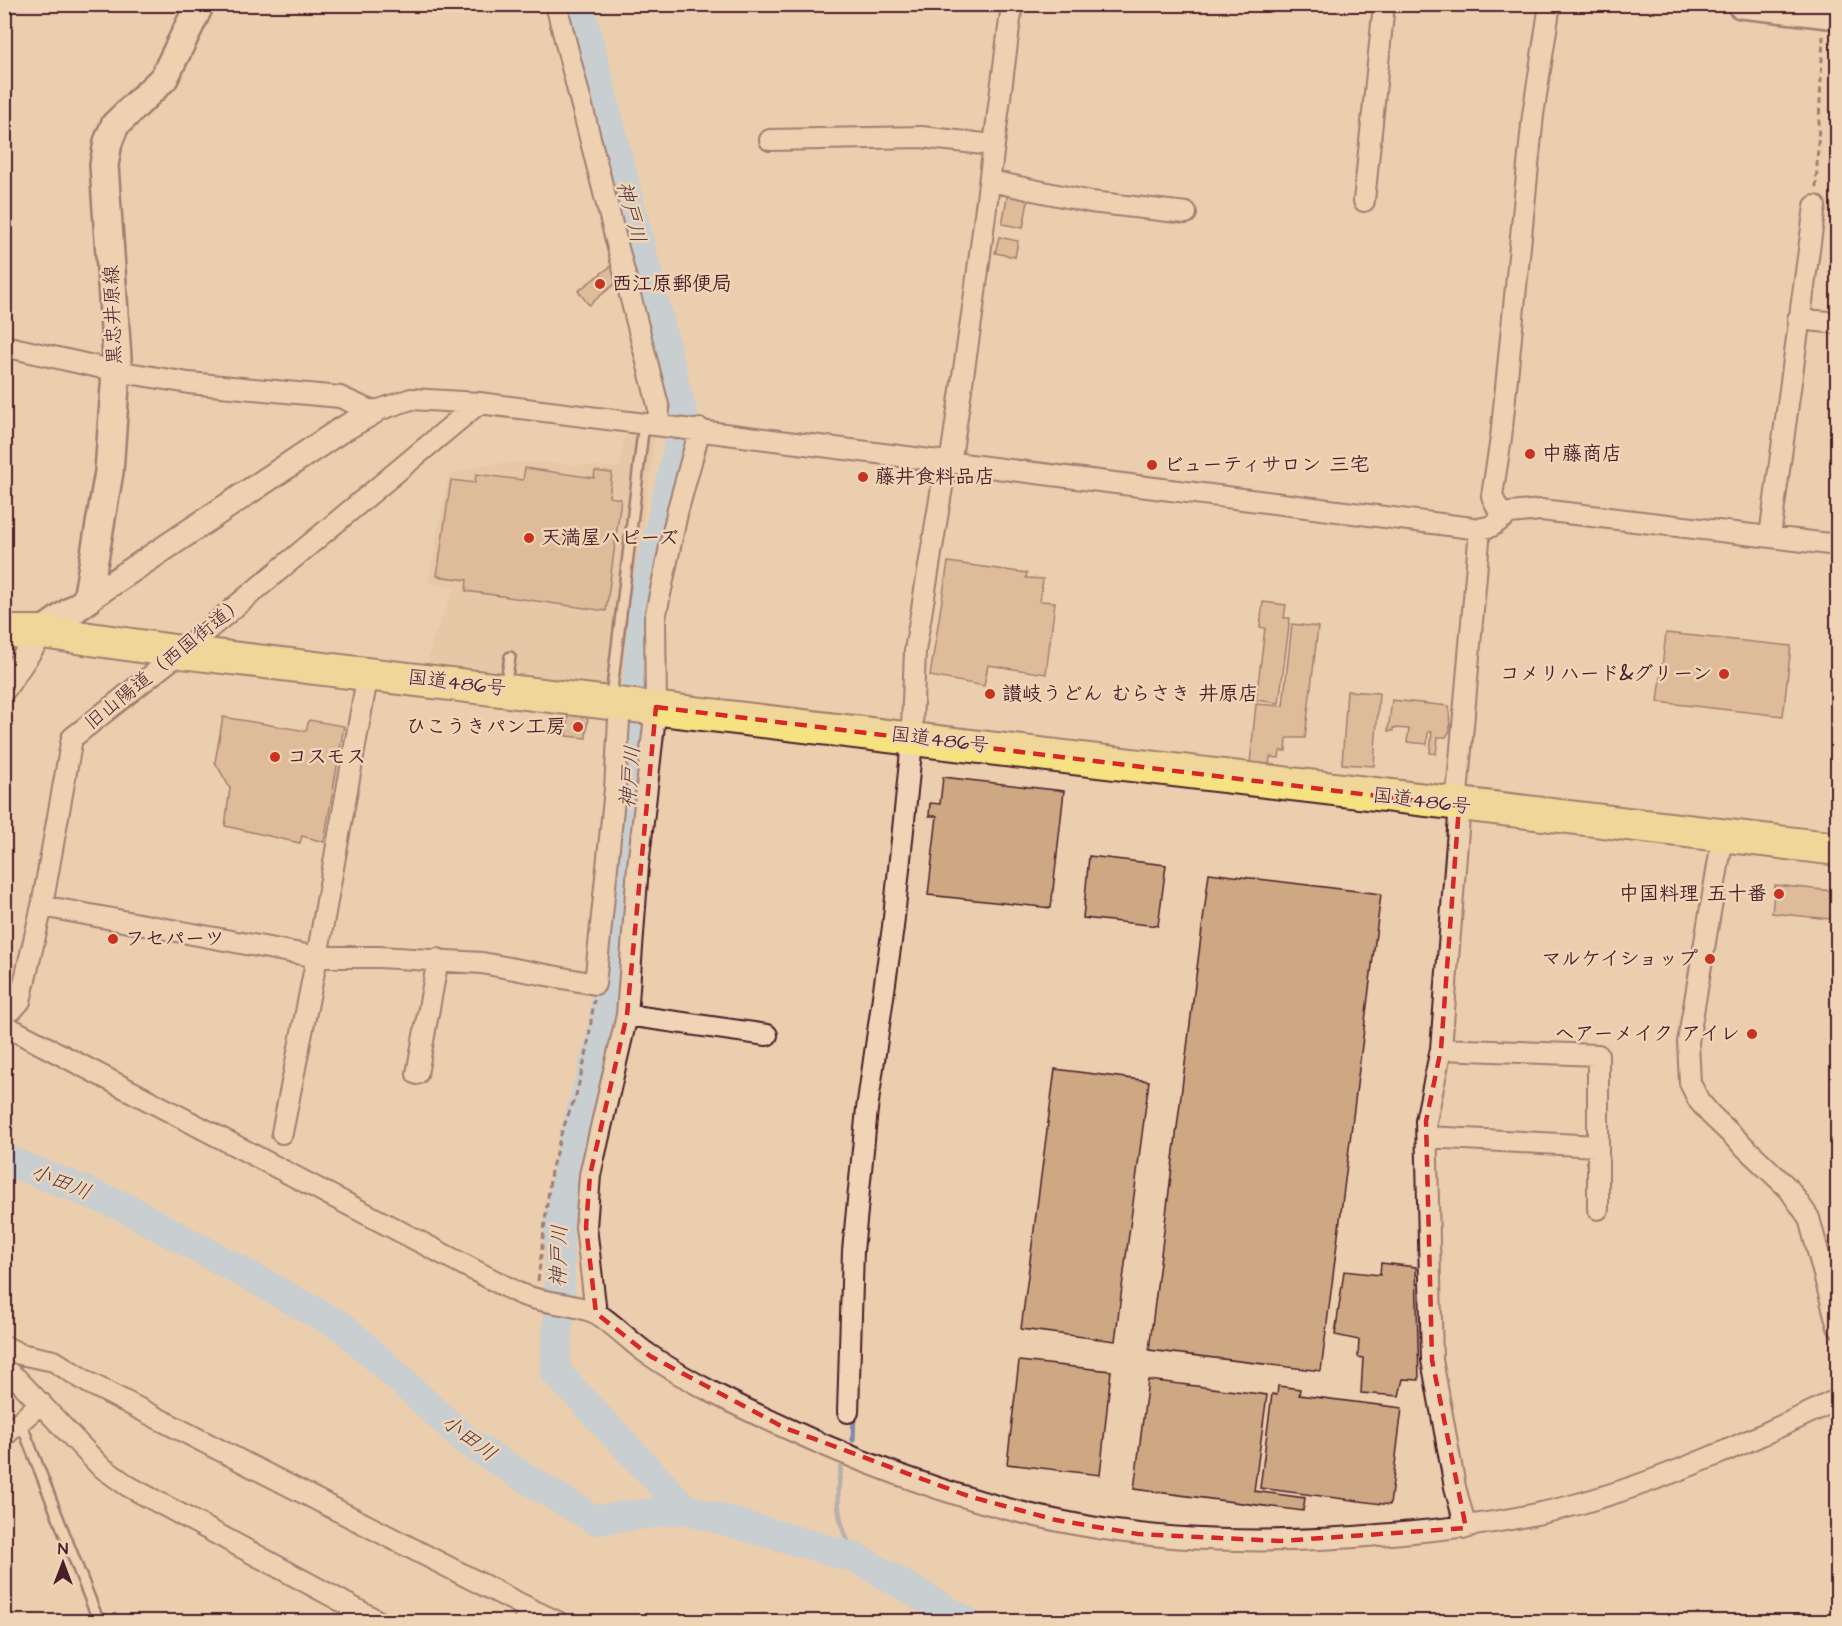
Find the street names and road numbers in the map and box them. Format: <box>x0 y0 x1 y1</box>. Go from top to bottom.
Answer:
street label: 黒忠井原線 <box>97 265 129 365</box>
street label: 旧山陽道（西国街道） <box>78 589 252 737</box>
street label: 国道486号 <box>406 663 508 703</box>
street label: 国道486号 <box>889 720 991 760</box>
street label: 国道486号 <box>1371 781 1473 821</box>

